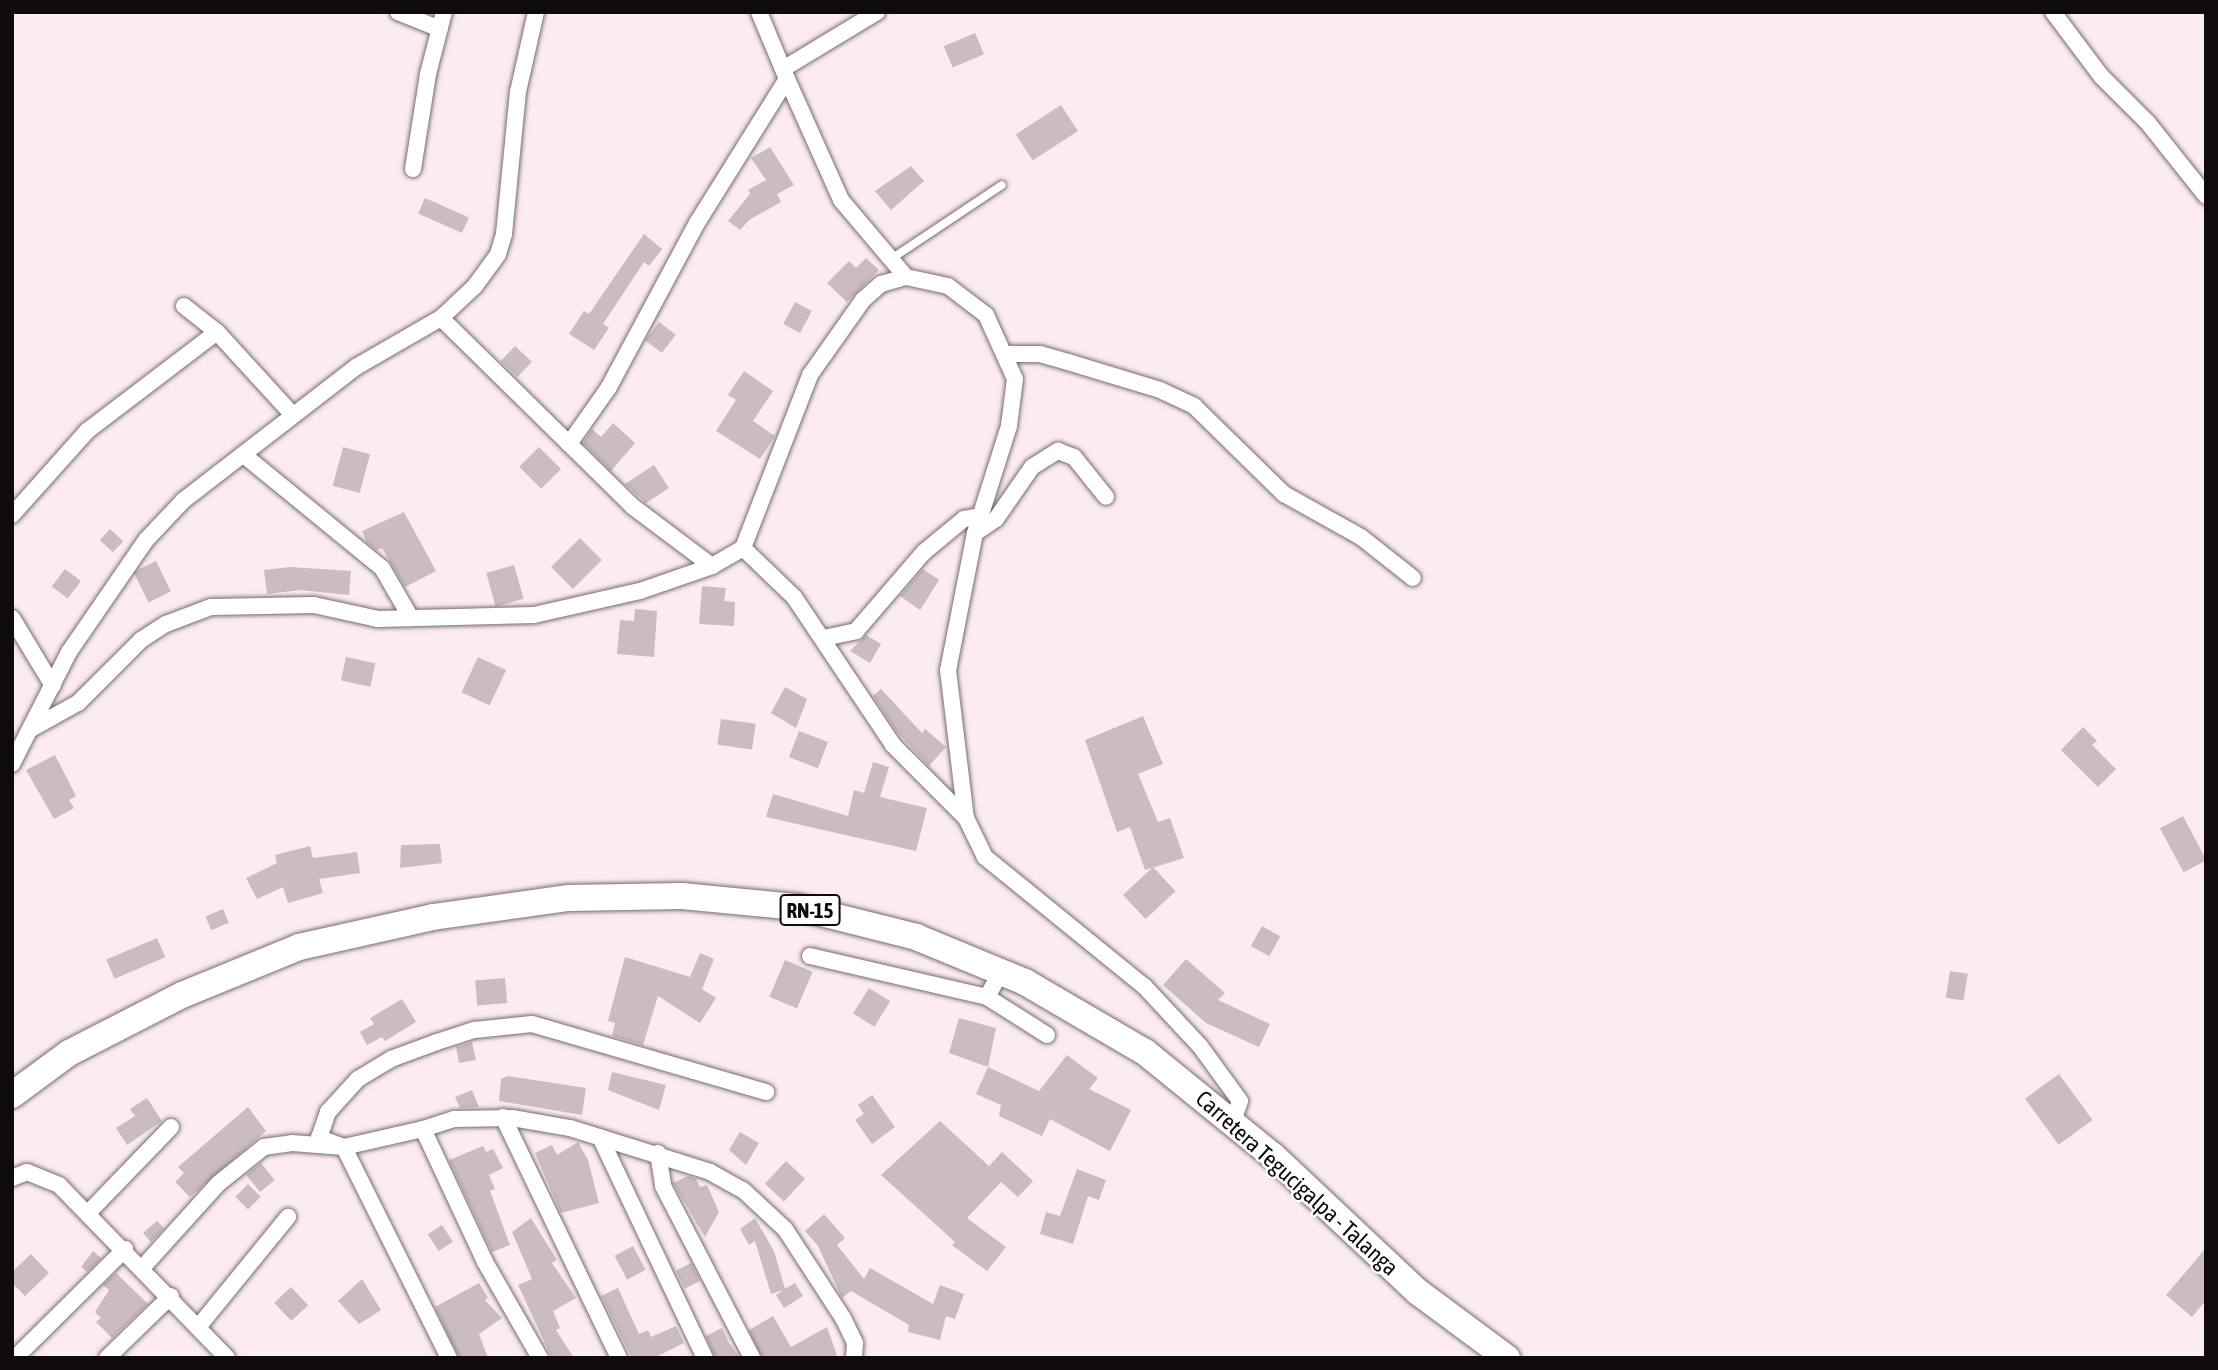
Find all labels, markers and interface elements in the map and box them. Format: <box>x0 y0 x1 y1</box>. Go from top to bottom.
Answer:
road number: RN-15 <box>778 892 842 928</box>
street label: Carretera Tegucigalpa - Talanga <box>1190 1085 1404 1281</box>

